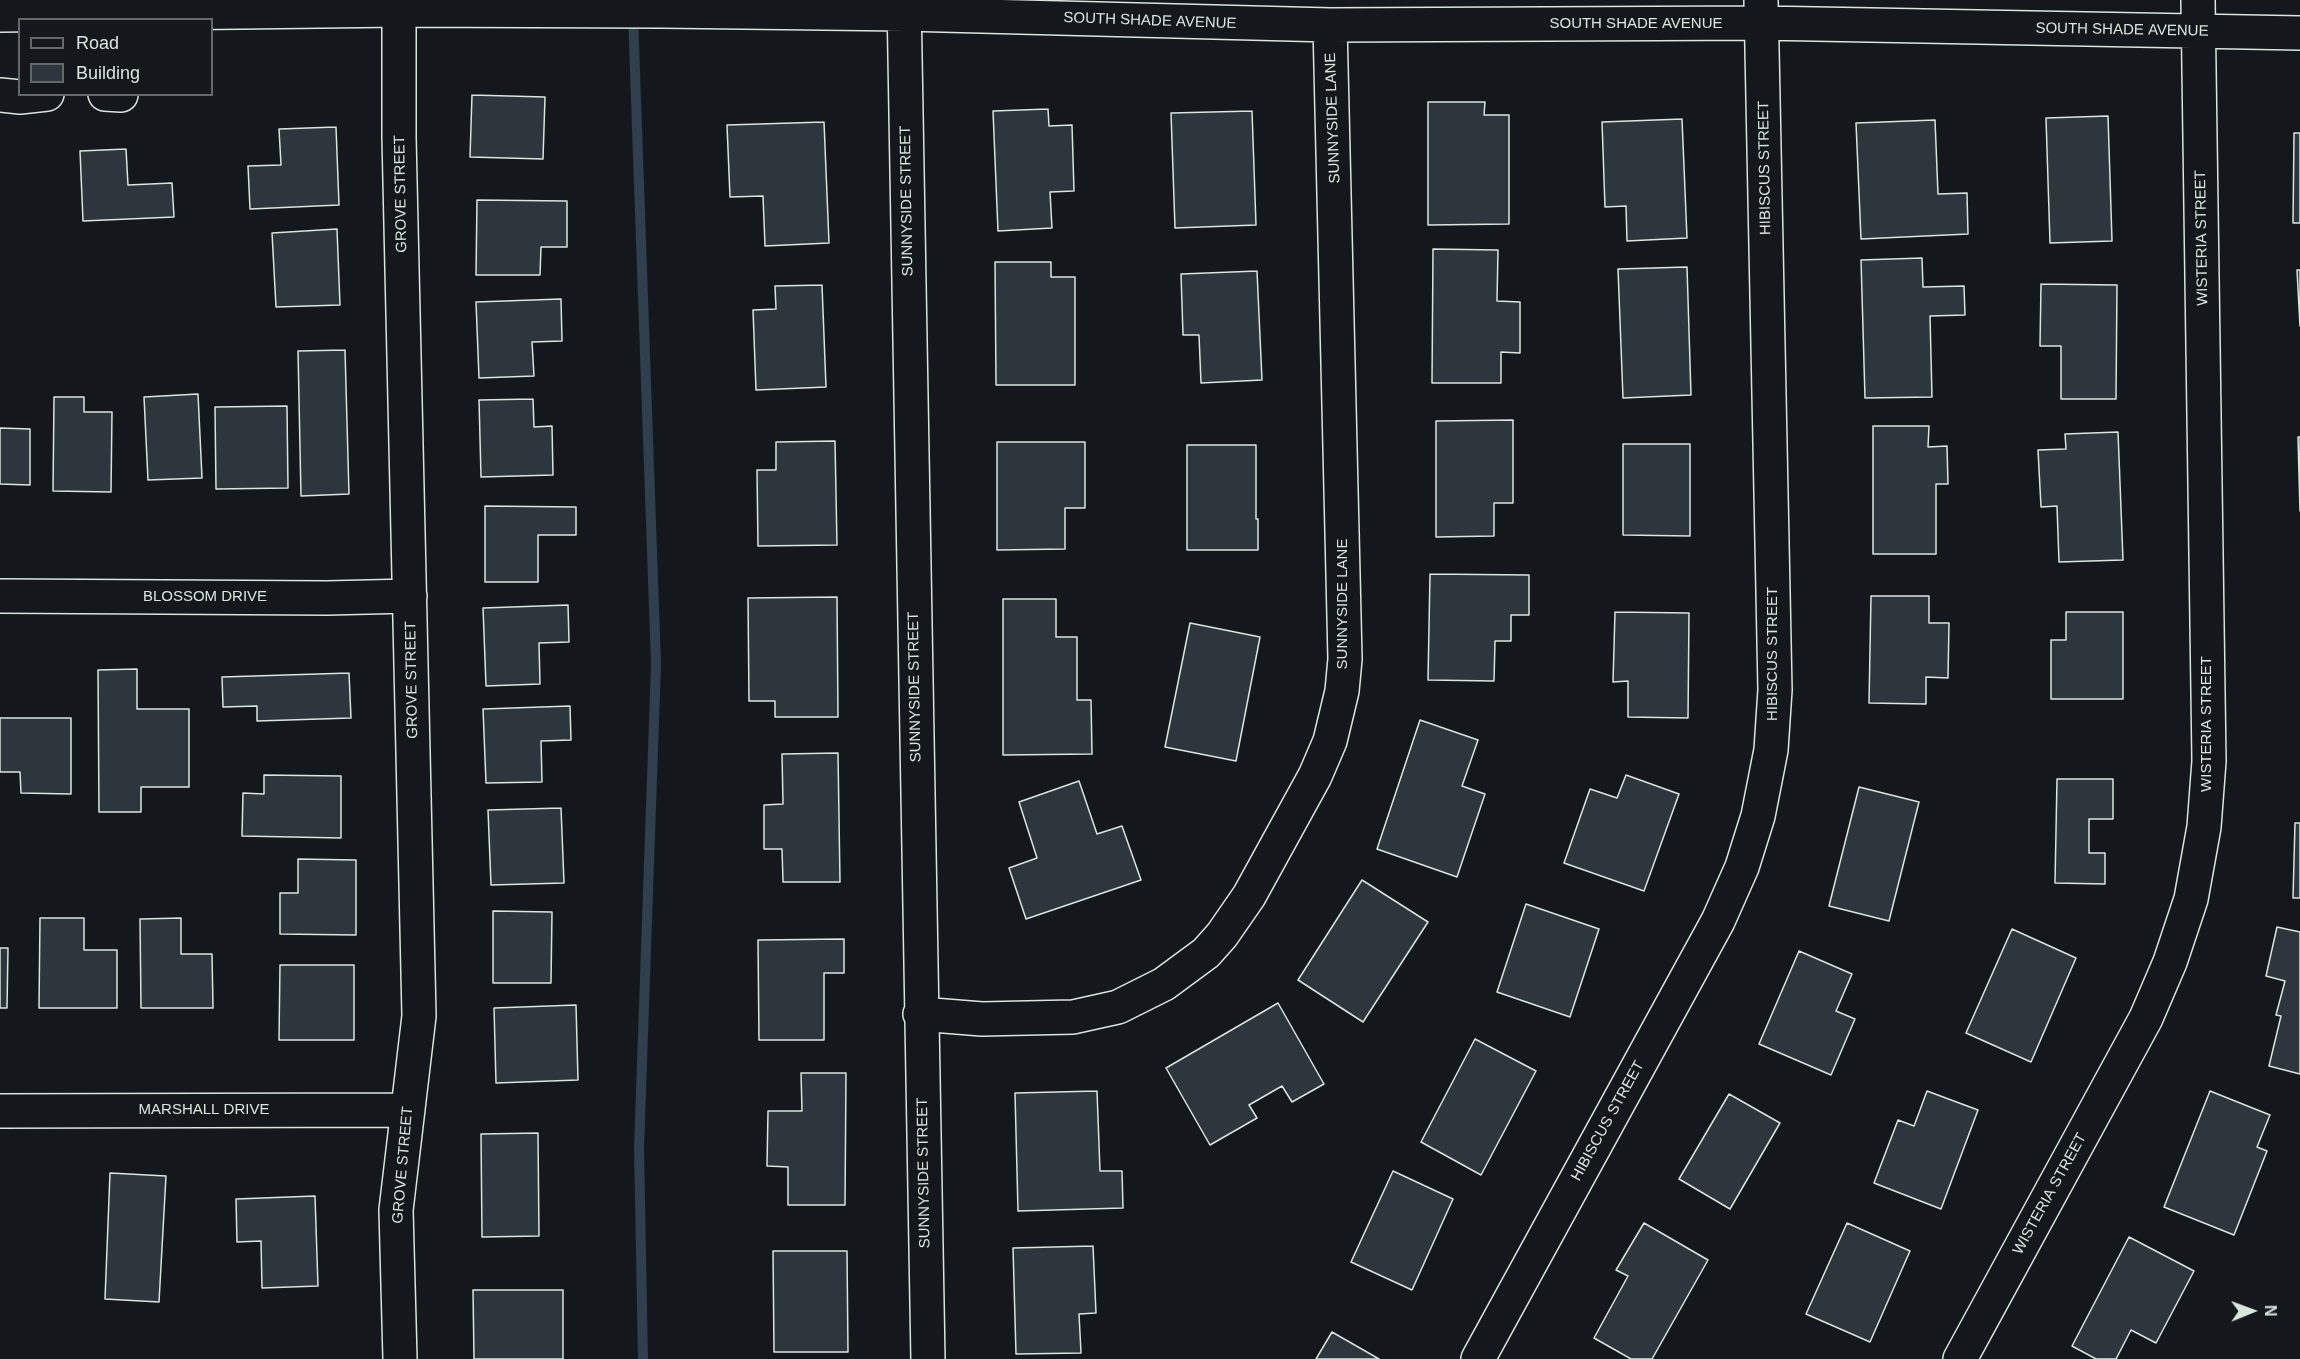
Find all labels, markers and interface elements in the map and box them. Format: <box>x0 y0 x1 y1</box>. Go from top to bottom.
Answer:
street label: SOUTH SHADE AVENUE <box>1063 9 1237 33</box>
street label: SOUTH SHADE AVENUE <box>1549 15 1723 33</box>
legend <box>18 18 213 96</box>
street label: SOUTH SHADE AVENUE <box>2035 19 2209 41</box>
text: Road <box>76 33 119 53</box>
street label: SUNNYSIDE LANE <box>1322 52 1344 184</box>
text: Building <box>76 63 140 83</box>
street label: HIBISCUS STREET <box>1755 101 1775 235</box>
street label: SUNNYSIDE STREET <box>897 125 917 277</box>
street label: GROVE STREET <box>391 135 411 253</box>
street label: WISTERIA STREET <box>2192 170 2212 306</box>
street label: SUNNYSIDE LANE <box>1334 539 1352 669</box>
street label: HIBISCUS STREET <box>1764 587 1782 721</box>
street label: BLOSSOM DRIVE <box>143 588 267 606</box>
street label: SUNNYSIDE STREET <box>905 611 925 763</box>
street label: GROVE STREET <box>402 621 422 739</box>
street label: WISTERIA STREET <box>2198 656 2216 792</box>
street label: HIBISCUS STREET <box>1568 1058 1648 1184</box>
street label: SUNNYSIDE STREET <box>914 1097 934 1249</box>
street label: MARSHALL DRIVE <box>139 1101 269 1119</box>
street label: GROVE STREET <box>389 1106 417 1224</box>
street label: WISTERIA STREET <box>2009 1130 2091 1258</box>
north arrow <box>2222 1281 2282 1341</box>
text: N <box>2262 1305 2279 1317</box>

